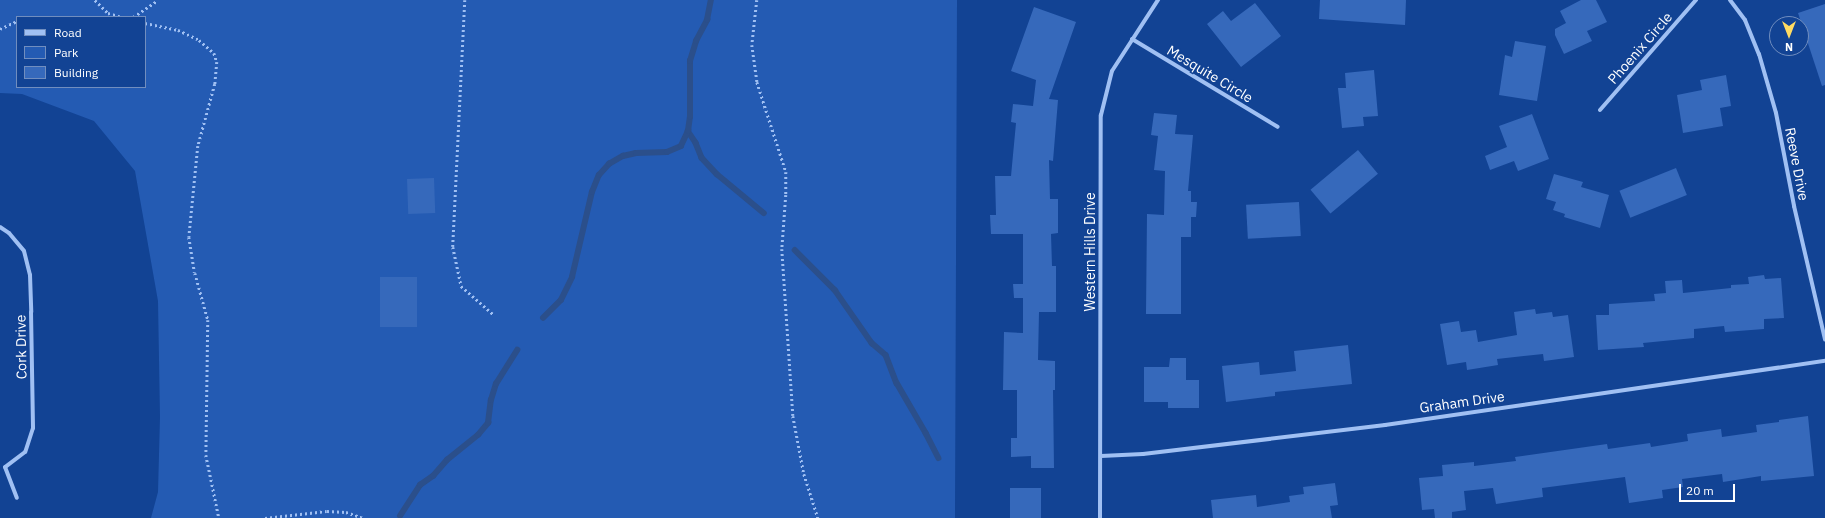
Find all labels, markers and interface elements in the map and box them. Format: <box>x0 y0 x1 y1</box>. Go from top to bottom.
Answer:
street label: Phoenix Circle <box>1604 9 1676 87</box>
legend <box>16 16 146 88</box>
north arrow <box>1769 16 1809 56</box>
text: Road <box>54 25 82 40</box>
text: N <box>1785 40 1793 54</box>
street label: Mesquite Circle <box>1164 42 1256 106</box>
text: Park <box>54 45 78 60</box>
text: Building <box>54 65 98 80</box>
street label: Reeve Drive <box>1782 126 1812 202</box>
street label: Western Hills Drive <box>1082 192 1098 312</box>
street label: Cork Drive <box>12 314 30 380</box>
street label: Graham Drive <box>1418 388 1506 416</box>
scale bar <box>1681 476 1737 502</box>
text: 20 m <box>1686 483 1714 498</box>

